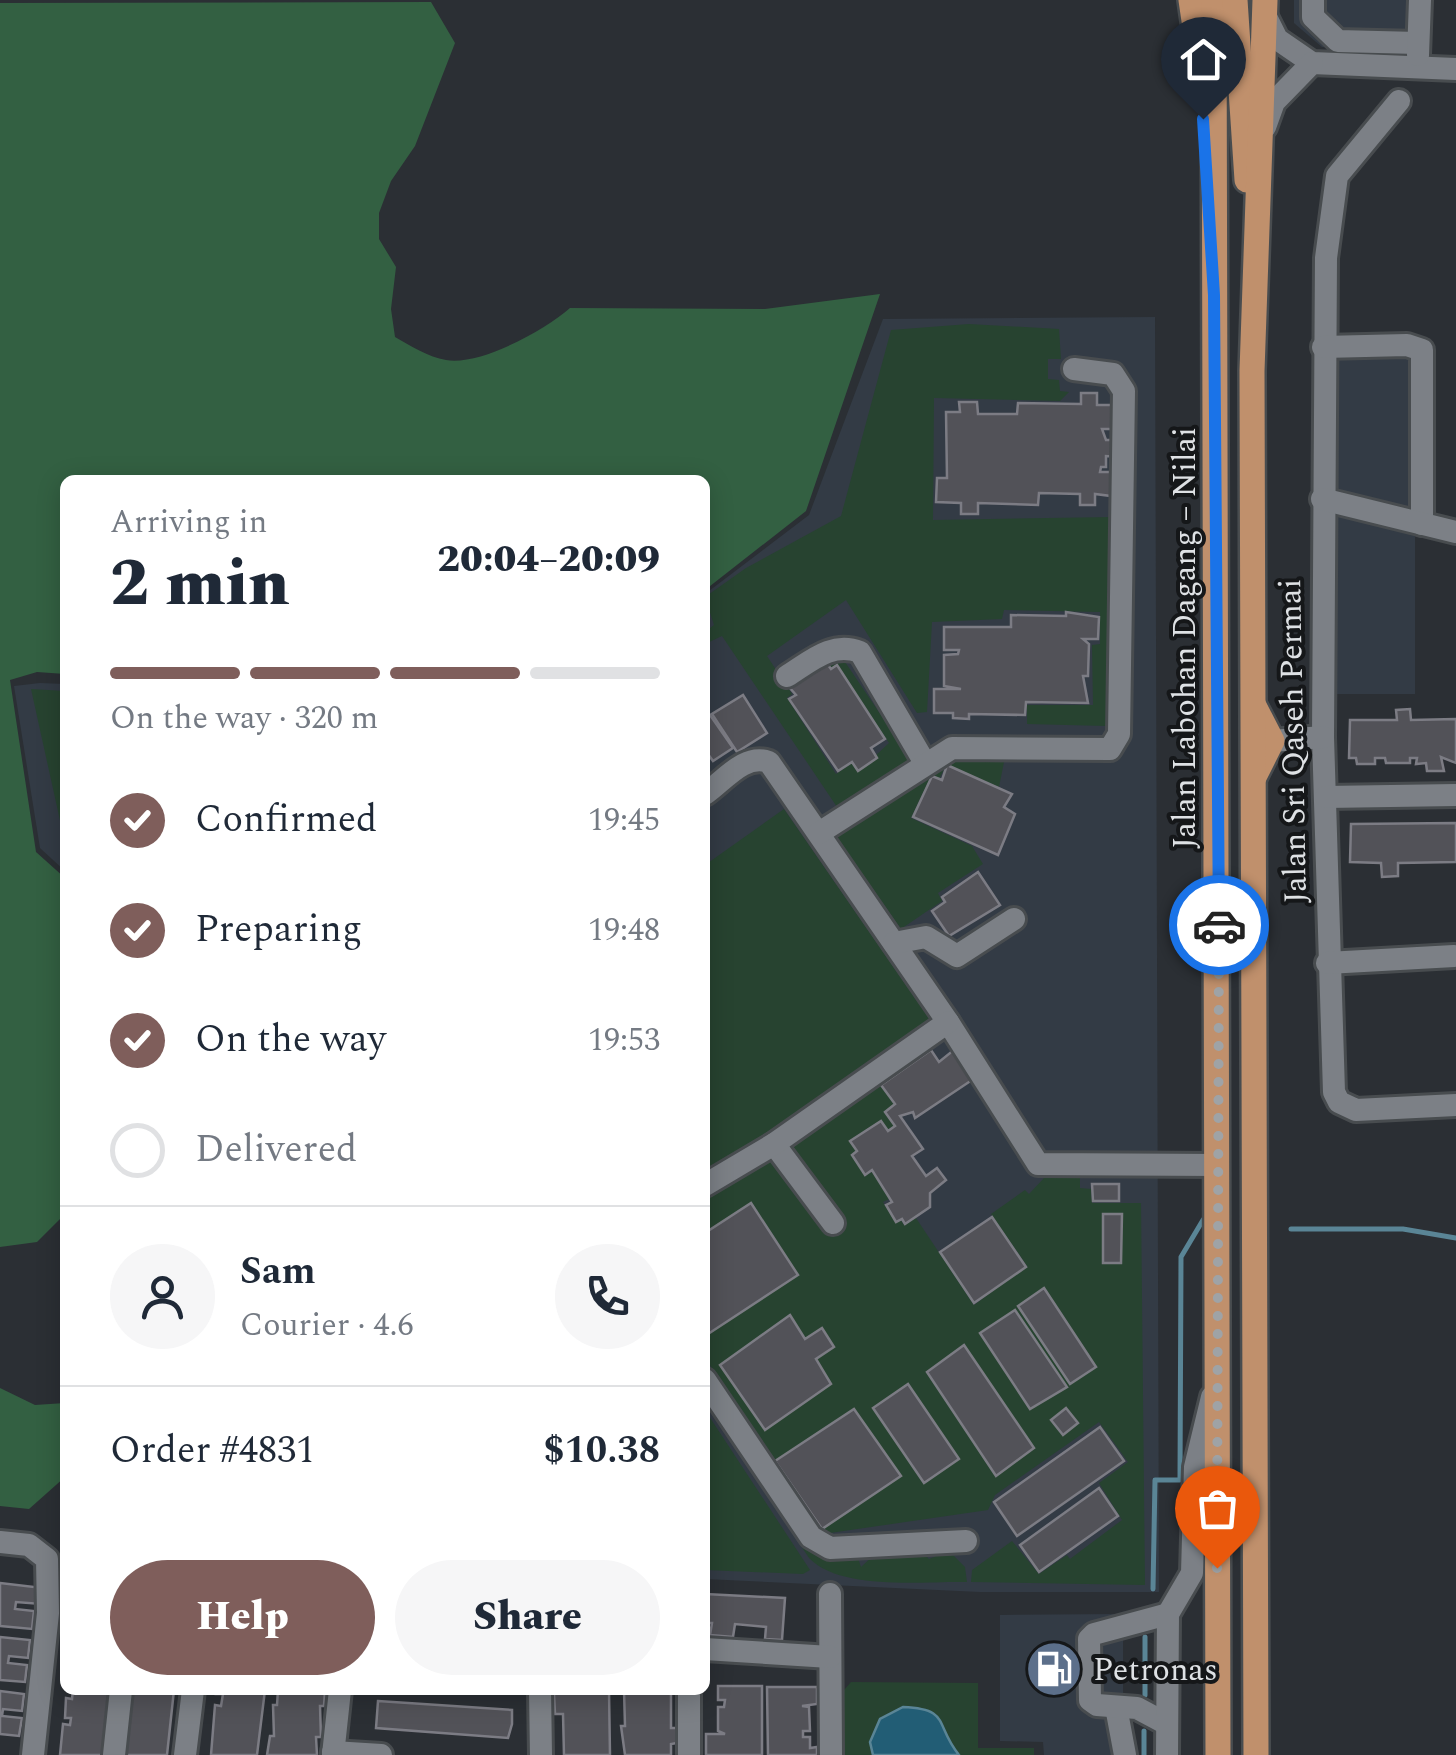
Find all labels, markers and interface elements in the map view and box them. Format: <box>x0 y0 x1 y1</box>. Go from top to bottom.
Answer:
pin <box>1161 17 1246 120</box>
icon: home <box>1176 32 1231 87</box>
street label: Jalan Labohan Dagang ‒ Nilai <box>1161 427 1210 849</box>
text: Arriving in <box>110 498 267 547</box>
text: 20:04–20:09 <box>437 531 660 589</box>
text: 2 min <box>110 535 290 634</box>
street label: Jalan Sri Qaseh Permai <box>1266 578 1321 904</box>
text: On the way · 320 m <box>110 694 378 743</box>
text: Confirmed <box>195 791 377 849</box>
icon: check <box>110 793 165 848</box>
text: 19:45 <box>588 796 660 845</box>
courier <box>1169 875 1269 975</box>
icon: car <box>1192 898 1247 953</box>
text: Preparing <box>195 901 362 959</box>
icon: check <box>110 903 165 958</box>
text: 19:48 <box>588 906 660 955</box>
text: On the way <box>195 1011 386 1069</box>
icon: check <box>110 1013 165 1068</box>
text: 19:53 <box>588 1016 660 1065</box>
text: Delivered <box>195 1121 357 1179</box>
text: Sam <box>240 1243 316 1301</box>
button: person <box>110 1244 215 1349</box>
button: phone <box>555 1244 660 1349</box>
text: Courier · 4.6 <box>240 1301 413 1350</box>
text: Order #4831 <box>110 1422 315 1480</box>
text: $10.38 <box>543 1422 660 1480</box>
pin <box>1175 1466 1260 1569</box>
icon: bag <box>1190 1481 1245 1536</box>
button: Help <box>110 1560 375 1675</box>
button: Share <box>395 1560 660 1675</box>
fuel station icon: Petronas <box>1024 1639 1084 1699</box>
place label: Petronas <box>1093 1646 1218 1695</box>

